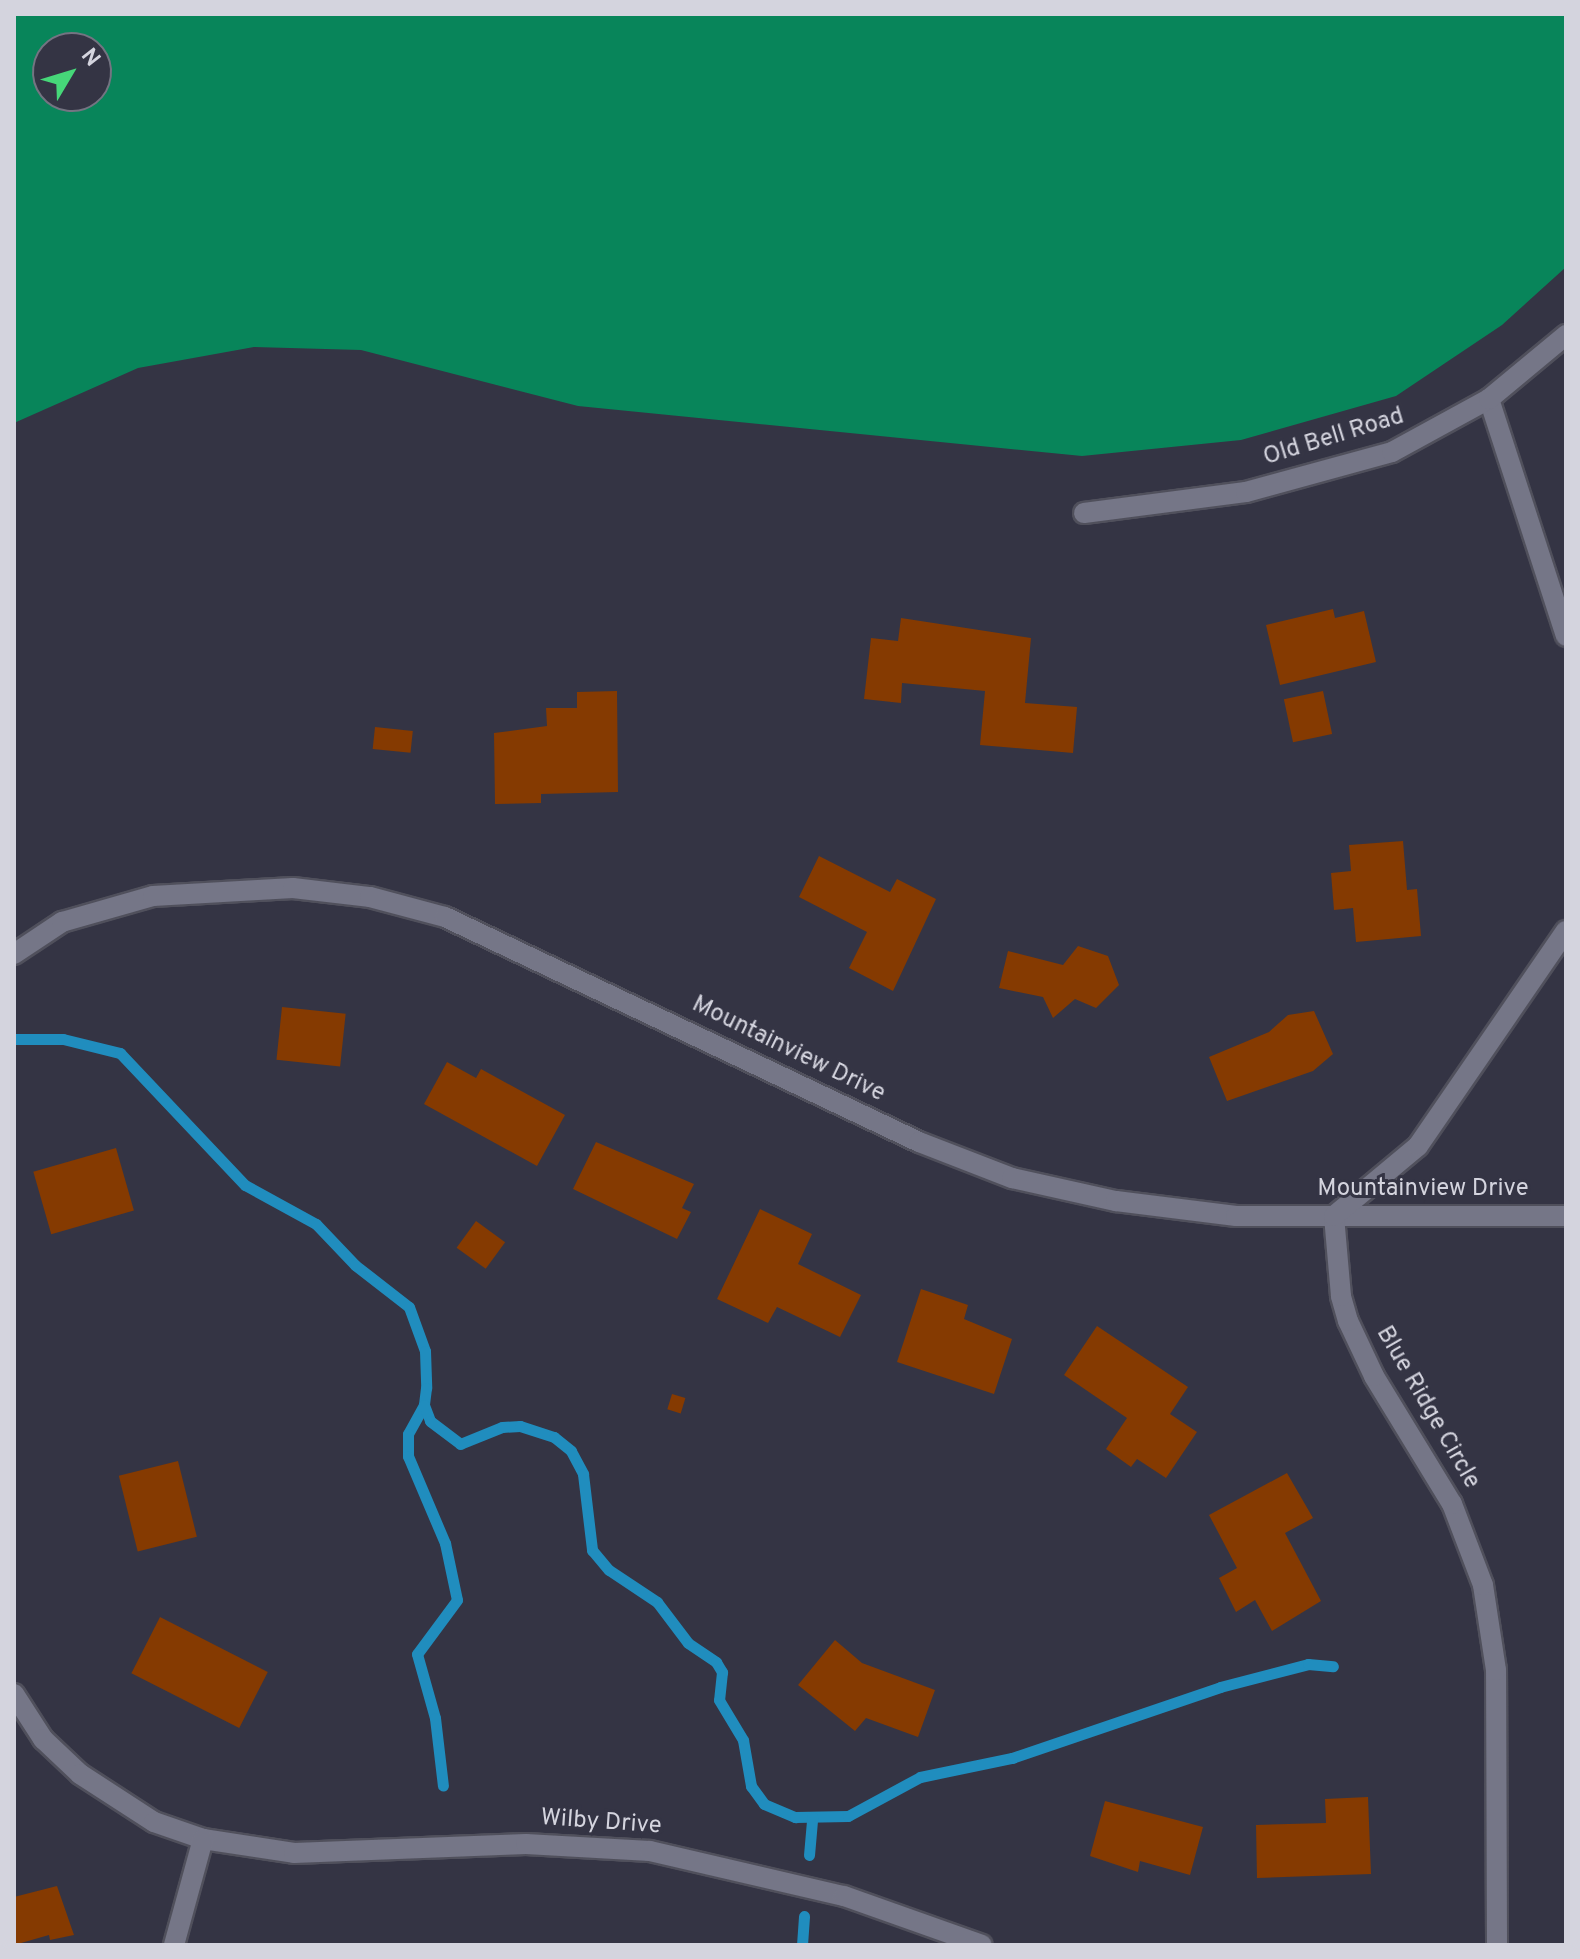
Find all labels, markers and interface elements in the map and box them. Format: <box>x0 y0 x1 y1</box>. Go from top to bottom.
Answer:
north arrow <box>32 32 112 112</box>
text: N <box>74 44 105 73</box>
street label: Old Bell Road <box>1260 403 1408 473</box>
street label: Mountainview Drive <box>687 991 889 1109</box>
street label: Mountainview Drive <box>1317 1176 1529 1204</box>
street label: Blue Ridge Circle <box>1369 1322 1485 1494</box>
street label: Wilby Drive <box>540 1804 662 1842</box>

